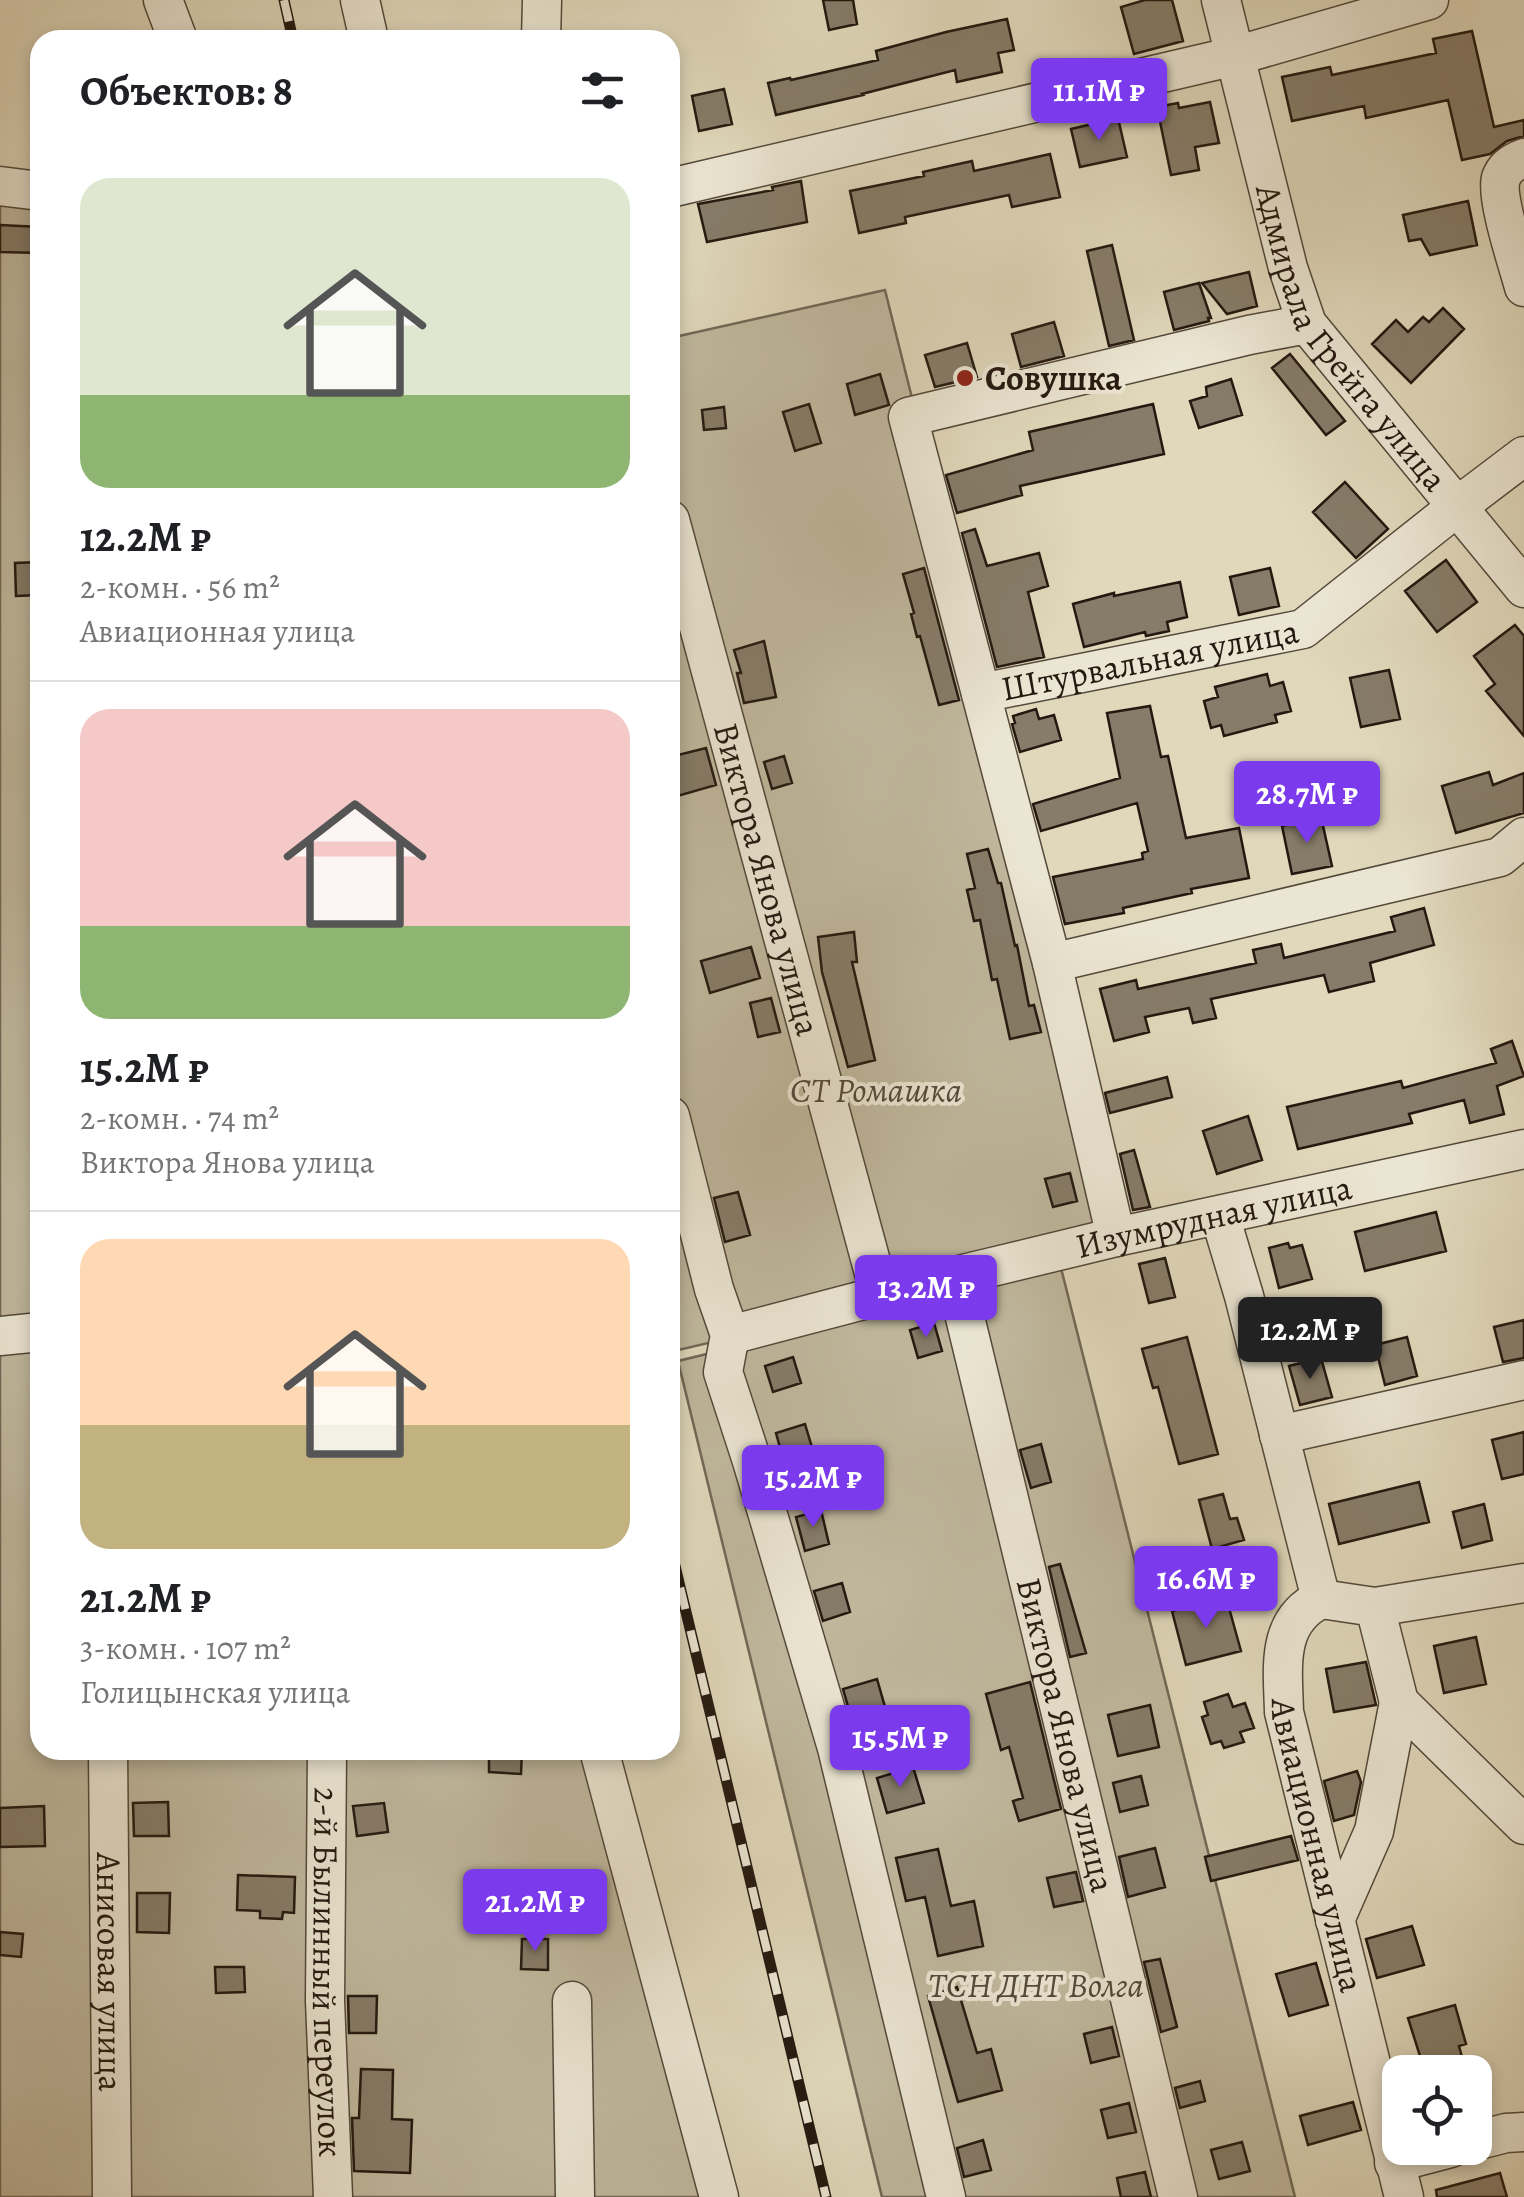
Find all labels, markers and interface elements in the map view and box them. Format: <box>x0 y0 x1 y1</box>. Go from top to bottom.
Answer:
pin: 11.1M ₽ <box>1007 58 1191 143</box>
text: Объектов: 8 <box>80 62 293 119</box>
icon: filters <box>575 63 630 118</box>
text: 11.1M ₽ <box>1053 68 1145 112</box>
street label: Адмирала Грейга улица <box>1244 178 1459 501</box>
icon: home <box>265 243 445 423</box>
place label: Совушка <box>985 354 1122 402</box>
marker: Совушка <box>954 367 976 389</box>
text: 12.2M ₽ <box>80 508 211 565</box>
text: 2-комн. · 56 m² <box>80 565 280 609</box>
street label: Штурвальная улица <box>997 606 1303 712</box>
text: Авиационная улица <box>80 609 355 653</box>
street label: Виктора Янова улица <box>702 717 833 1041</box>
pin: 28.7M ₽ <box>1215 761 1399 846</box>
text: 28.7M ₽ <box>1256 771 1358 815</box>
icon: home <box>265 774 445 954</box>
text: 15.2M ₽ <box>80 1039 209 1096</box>
park label: СТ Ромашка <box>790 1066 962 1114</box>
text: 2-комн. · 74 m² <box>80 1096 279 1140</box>
text: Виктора Янова улица <box>80 1140 375 1184</box>
street label: Изумрудная улица <box>1071 1163 1356 1270</box>
pin: 13.2M ₽ <box>834 1255 1018 1340</box>
text: 13.2M ₽ <box>877 1265 975 1309</box>
pin: 12.2M ₽ <box>1218 1297 1402 1382</box>
icon: home <box>265 1304 445 1484</box>
text: 12.2M ₽ <box>1260 1307 1360 1351</box>
pin: 15.2M ₽ <box>721 1445 905 1530</box>
text: 15.2M ₽ <box>764 1455 862 1499</box>
pin: 16.6M ₽ <box>1114 1546 1298 1631</box>
text: 16.6M ₽ <box>1157 1556 1255 1600</box>
text: 21.2M ₽ <box>80 1569 211 1626</box>
street label: Виктора Янова улица <box>1005 1572 1127 1897</box>
text: 3-комн. · 107 m² <box>80 1626 291 1670</box>
text: Голицынская улица <box>80 1670 350 1714</box>
street label: Авиационная улица <box>1260 1697 1376 1997</box>
pin: 15.5M ₽ <box>808 1705 992 1790</box>
text: 15.5M ₽ <box>852 1715 948 1759</box>
street label: 2-й Былинный переулок <box>301 1787 355 2158</box>
street label: Анисовая улица <box>85 1851 135 2092</box>
pin: 21.2M ₽ <box>443 1869 627 1954</box>
text: 21.2M ₽ <box>485 1879 585 1923</box>
park label: ТСН ДНТ Волга <box>928 1961 1144 2009</box>
map controls <box>1382 2055 1492 2165</box>
button: locate <box>1382 2055 1492 2165</box>

